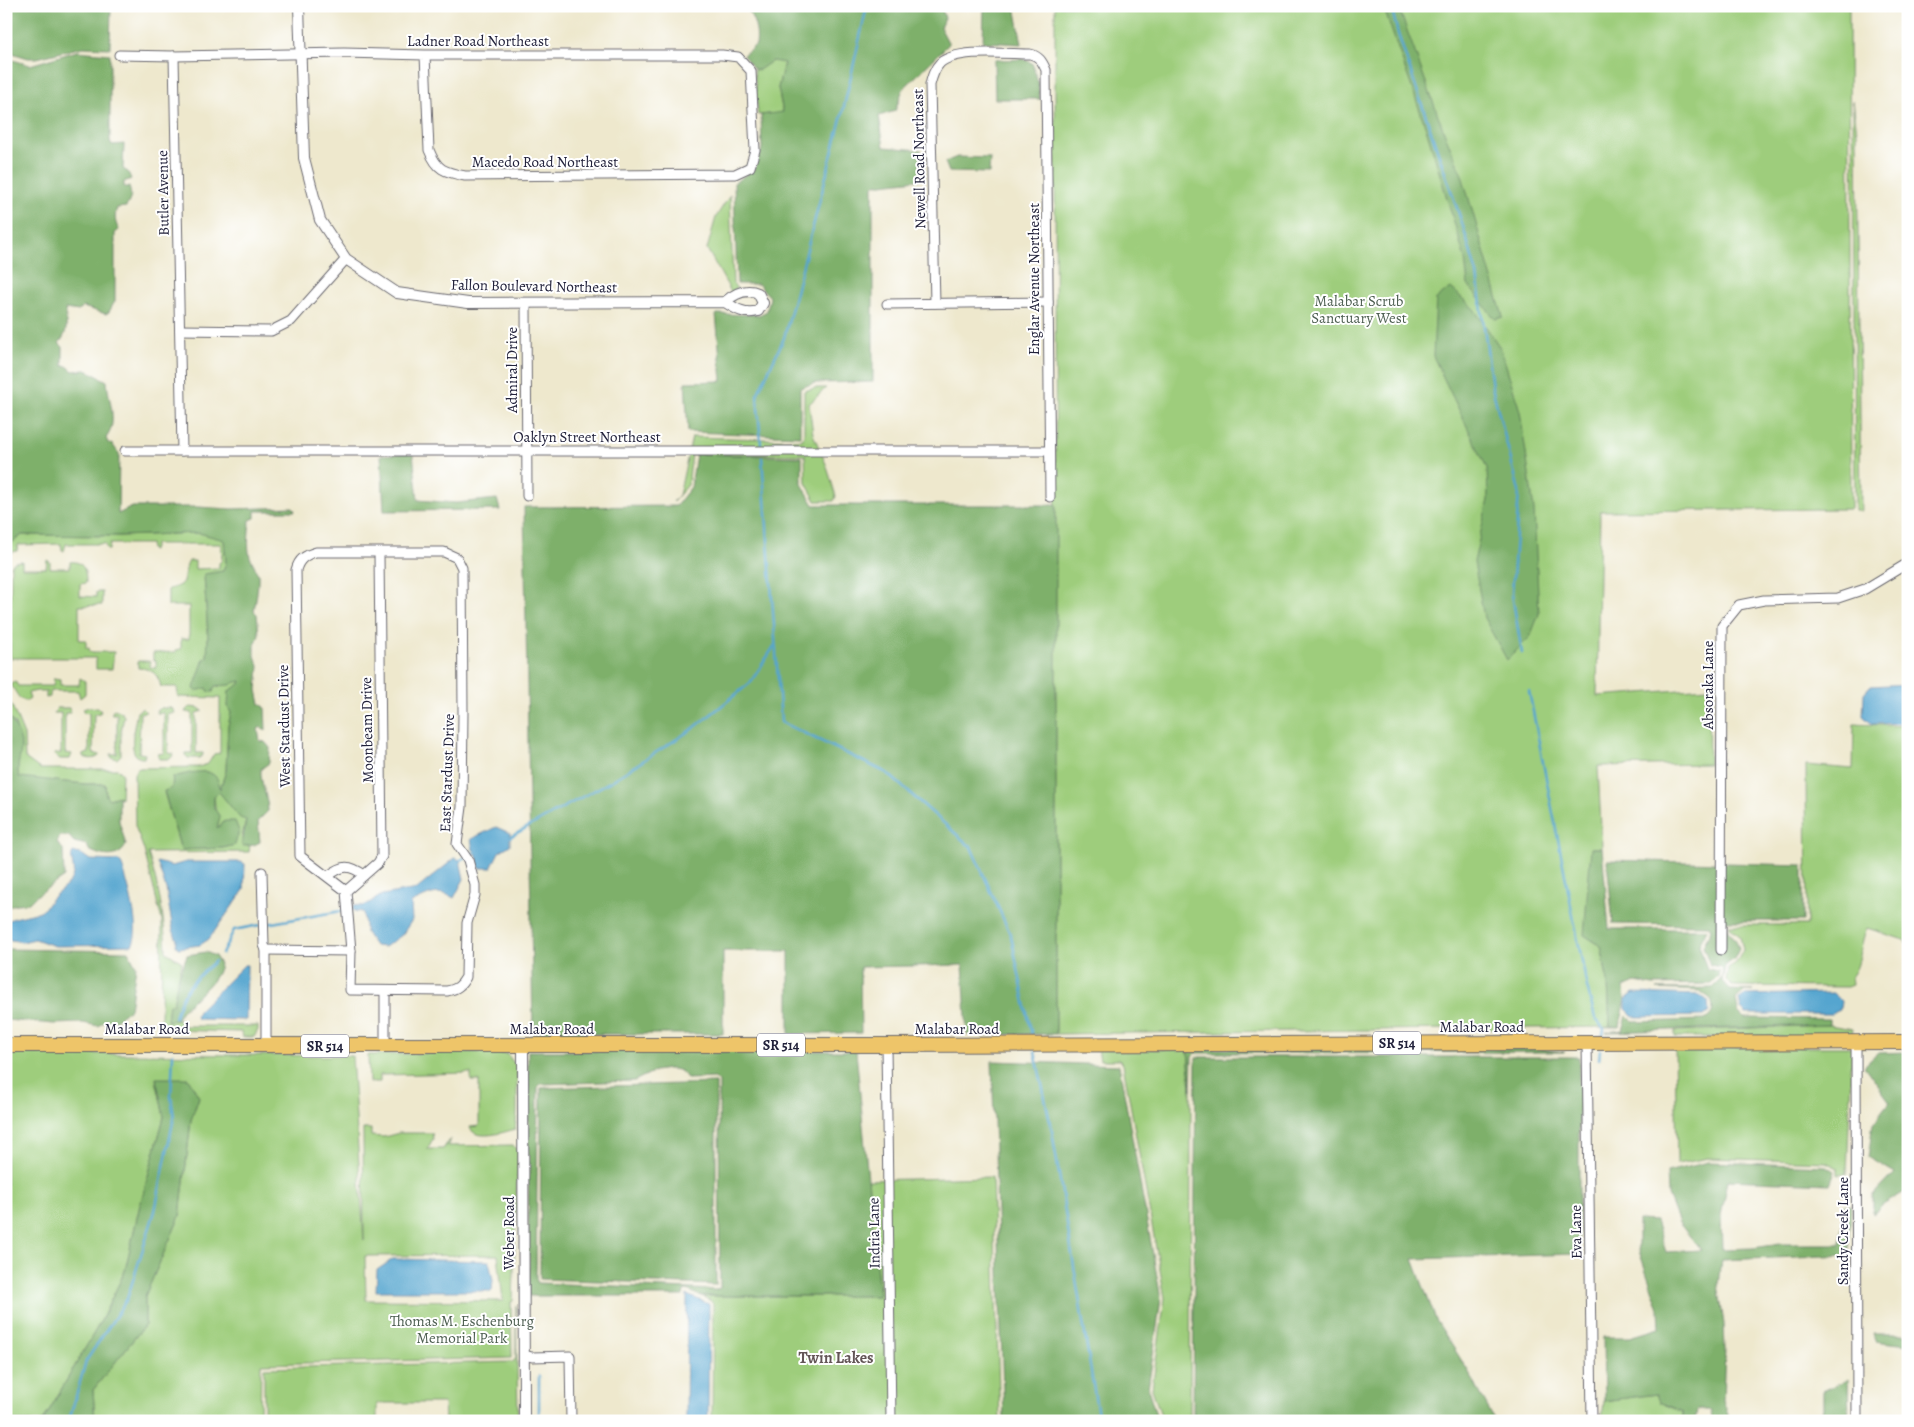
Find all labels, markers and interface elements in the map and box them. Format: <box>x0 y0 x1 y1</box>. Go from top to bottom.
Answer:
street label: Ladner Road Northeast <box>407 31 549 51</box>
street label: Newell Road Northeast <box>908 89 930 229</box>
street label: Butler Avenue <box>152 150 174 236</box>
street label: Macedo Road Northeast <box>472 152 618 172</box>
street label: Englar Avenue Northeast <box>1024 203 1044 355</box>
street label: Fallon Boulevard Northeast <box>451 275 617 297</box>
park label: Malabar Scrub Sanctuary West <box>1311 291 1407 328</box>
street label: Admiral Drive <box>502 327 522 414</box>
street label: Oaklyn Street Northeast <box>513 427 661 447</box>
street label: Absoraka Lane <box>1698 640 1718 730</box>
street label: West Stardust Drive <box>273 664 295 789</box>
street label: Moonbeam Drive <box>356 677 378 783</box>
street label: East Stardust Drive <box>435 713 459 833</box>
street label: Malabar Road <box>1440 1017 1525 1037</box>
street label: Malabar Road <box>105 1019 190 1039</box>
street label: Malabar Road <box>510 1019 595 1039</box>
street label: Malabar Road <box>915 1019 1000 1039</box>
road number: SR 514 <box>1373 1032 1421 1054</box>
road number: SR 514 <box>301 1034 349 1058</box>
road number: SR 514 <box>757 1034 805 1056</box>
street label: Sandy Creek Lane <box>1833 1176 1853 1285</box>
street label: Weber Road <box>499 1195 519 1271</box>
street label: Indria Lane <box>863 1197 885 1269</box>
street label: Eva Lane <box>1566 1204 1586 1259</box>
park label: Thomas M. Eschenburg Memorial Park <box>390 1311 534 1348</box>
district label: Twin Lakes <box>798 1347 874 1369</box>

